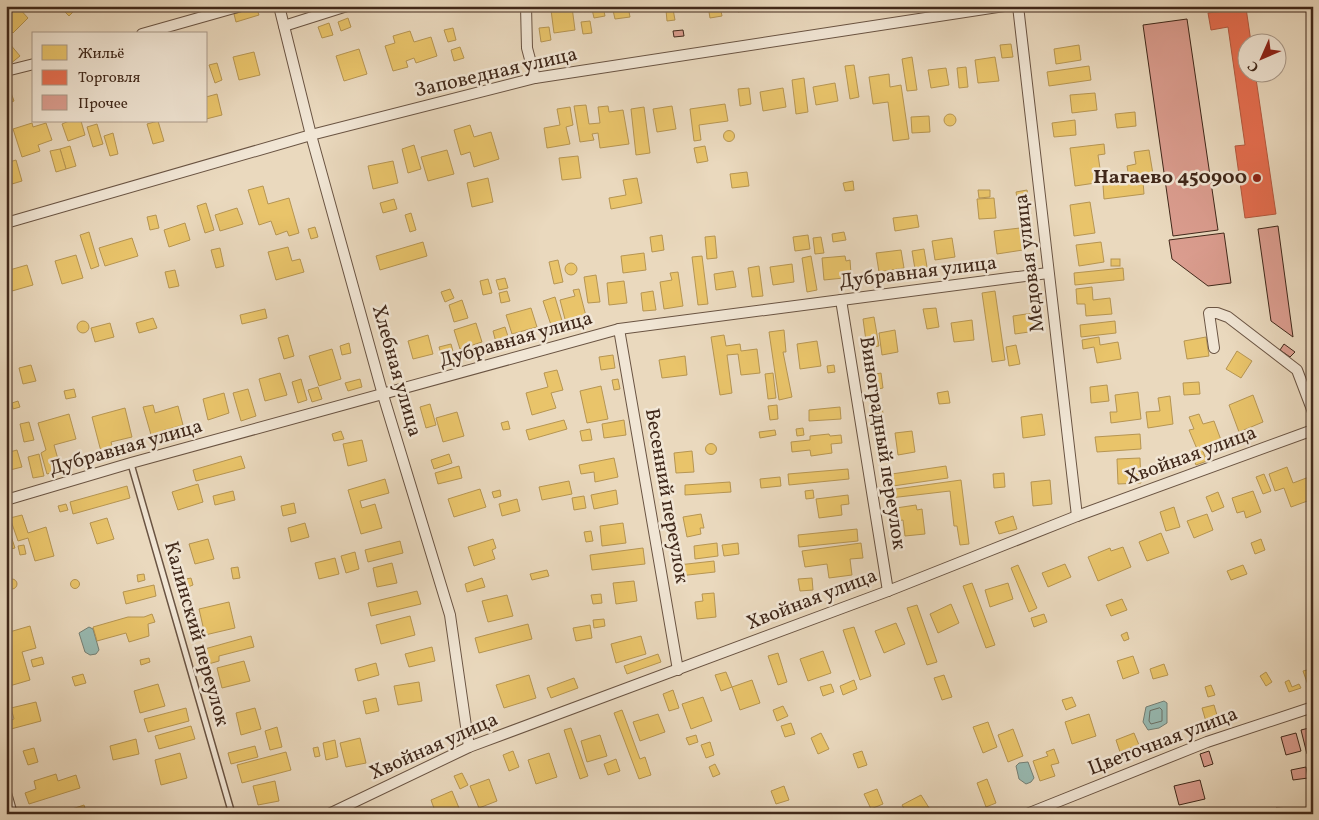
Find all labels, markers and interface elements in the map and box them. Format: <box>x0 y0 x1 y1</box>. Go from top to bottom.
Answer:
legend <box>32 32 208 122</box>
north arrow <box>1236 32 1286 82</box>
street label: Заповедная улица <box>412 41 580 105</box>
text: Жильё <box>78 44 124 65</box>
text: С <box>1244 56 1264 76</box>
text: Торговля <box>78 68 140 89</box>
text: Прочее <box>78 94 128 115</box>
place label: Нагаево 450900 <box>1093 164 1247 192</box>
marker: Нагаево 450900 <box>1251 172 1263 184</box>
street label: Медовая улица <box>1008 192 1052 334</box>
street label: Дубравная улица <box>838 249 998 297</box>
street label: Хлебная улица <box>364 302 428 440</box>
street label: Дубравная улица <box>436 305 596 375</box>
street label: Виноградный переулок <box>851 334 913 552</box>
street label: Весенний переулок <box>637 406 695 586</box>
street label: Дубравная улица <box>46 413 206 483</box>
street label: Хвойная улица <box>1121 419 1261 493</box>
street label: Калинский переулок <box>156 538 236 730</box>
street label: Хвойная улица <box>743 562 881 638</box>
street label: Цветочная улица <box>1084 701 1242 783</box>
street label: Хвойная улица <box>365 706 503 788</box>

